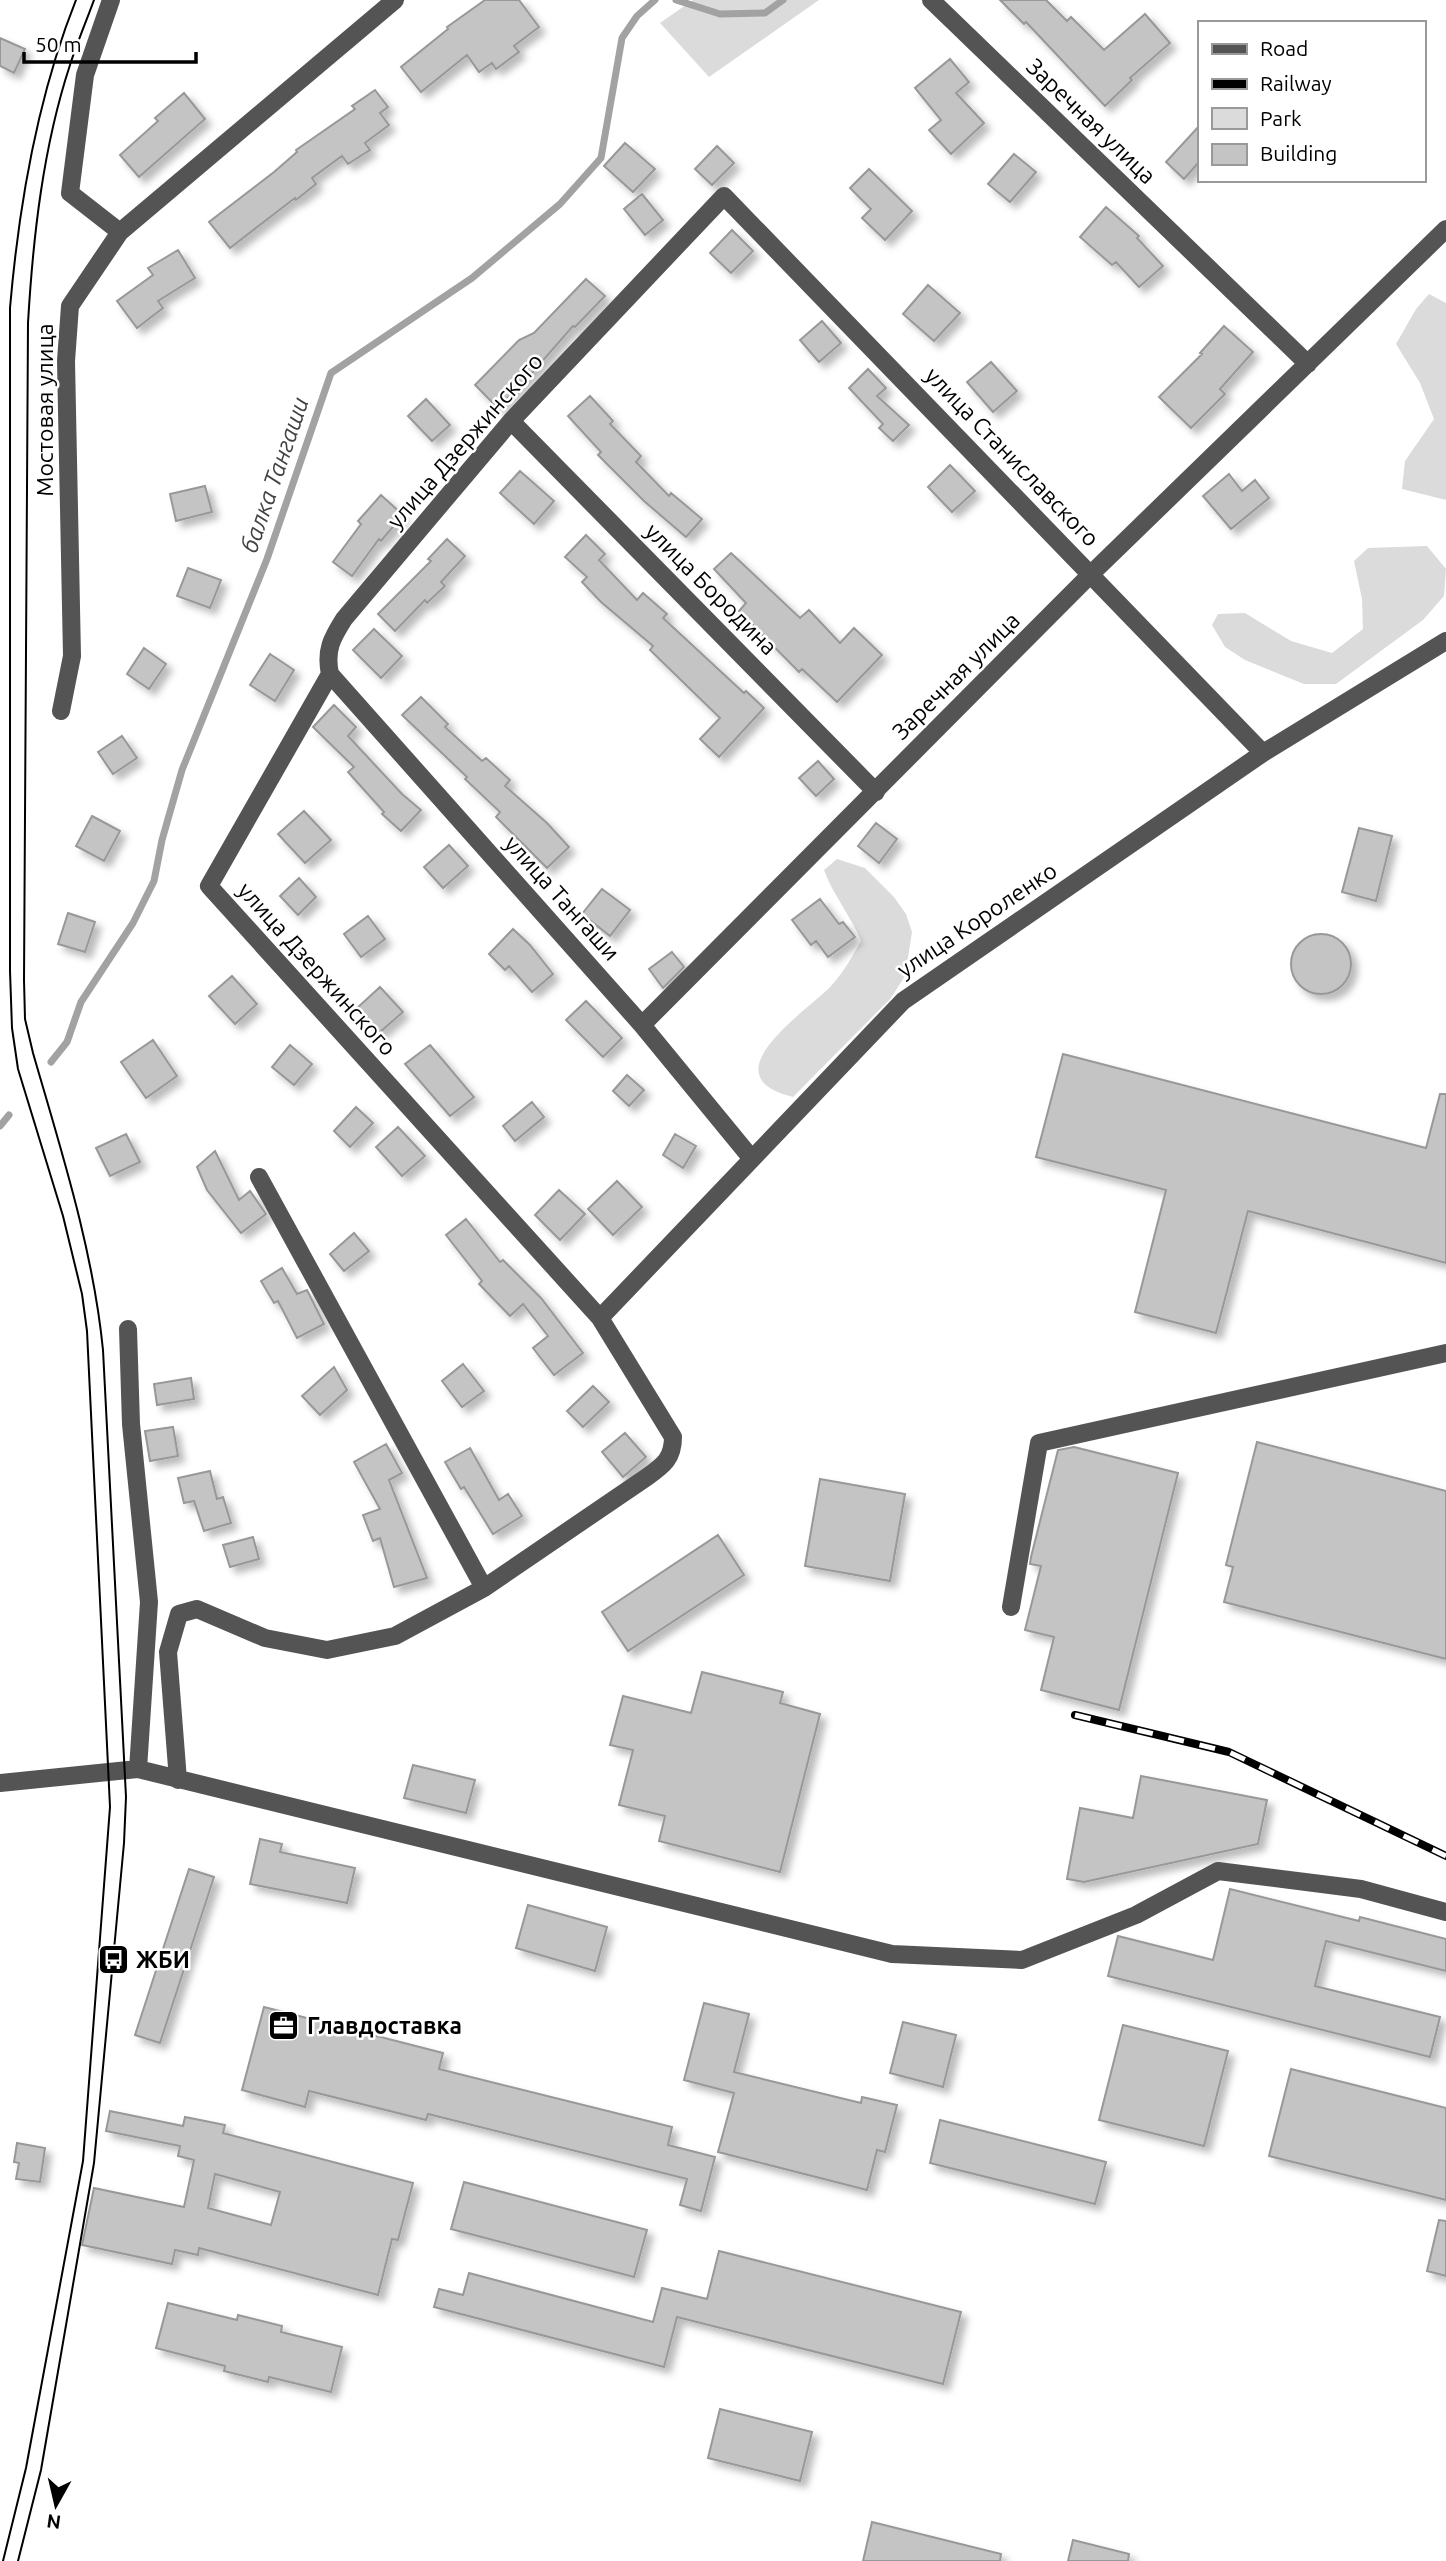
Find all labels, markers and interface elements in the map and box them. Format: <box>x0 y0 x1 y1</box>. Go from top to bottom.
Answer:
scale bar <box>24 21 196 65</box>
legend <box>1198 21 1425 182</box>
text: 50 m <box>35 32 82 56</box>
text: Road <box>1260 36 1308 60</box>
street label: Заречная улица <box>1022 53 1161 188</box>
text: Railway <box>1260 71 1332 95</box>
text: Park <box>1260 106 1302 130</box>
text: Building <box>1260 141 1337 165</box>
street label: Мостовая улица <box>32 323 57 497</box>
street label: улица Дзержинского <box>382 348 547 533</box>
street label: улица Станиславского <box>921 362 1104 551</box>
water label: балка Тангаши <box>235 393 314 556</box>
street label: улица Бородина <box>641 518 782 659</box>
street label: Заречная улица <box>887 607 1024 744</box>
street label: улица Тангаши <box>500 830 625 965</box>
street label: улица Короленко <box>892 857 1061 982</box>
street label: улица Дзержинского <box>233 877 401 1060</box>
bus stop icon: ЖБИ <box>96 1943 130 1977</box>
place label: ЖБИ <box>136 1947 190 1972</box>
office icon: Главдоставка <box>267 2009 301 2043</box>
place label: Главдоставка <box>307 2013 462 2038</box>
north arrow <box>21 2470 91 2540</box>
text: N <box>45 2510 62 2534</box>

